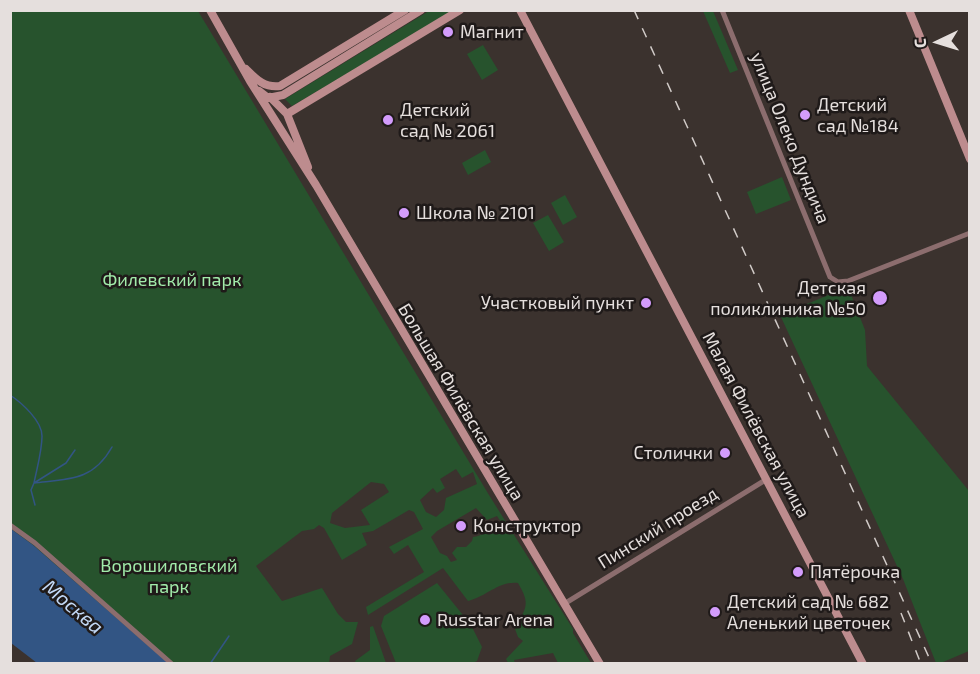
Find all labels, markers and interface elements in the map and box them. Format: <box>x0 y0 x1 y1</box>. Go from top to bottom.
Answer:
north arrow <box>908 12 968 72</box>
place label: Магнит <box>460 21 524 43</box>
marker: Магнит <box>441 25 455 39</box>
text: С <box>910 38 929 49</box>
street label: улица Олеко Дундича <box>746 49 834 227</box>
place label: Детский сад №184 <box>817 94 899 136</box>
place label: Детский сад № 2061 <box>400 99 495 142</box>
marker: Детский сад №184 <box>798 108 812 122</box>
marker: Детский сад № 2061 <box>381 113 395 127</box>
place label: Школа № 2101 <box>416 202 535 224</box>
marker: Школа № 2101 <box>397 206 411 220</box>
park label: Филевский парк <box>102 269 242 291</box>
place label: Детская поликлиника №50 <box>710 277 866 320</box>
marker: Детская поликлиника №50 <box>871 289 889 307</box>
place label: Участковый пункт <box>481 292 634 314</box>
marker: Участковый пункт <box>639 296 653 310</box>
street label: Большая Филёвская улица <box>393 299 529 505</box>
street label: Малая Филёвская улица <box>698 328 814 522</box>
place label: Столички <box>633 442 713 464</box>
marker: Столички <box>718 446 732 460</box>
street label: Пинский проезд <box>594 483 722 573</box>
place label: Конструктор <box>473 515 581 537</box>
marker: Конструктор <box>454 519 468 533</box>
park label: Ворошиловский парк <box>100 555 238 598</box>
place label: Пятёрочка <box>810 561 900 583</box>
marker: Пятёрочка <box>791 565 805 579</box>
water label: Москва <box>38 575 108 639</box>
place label: Детский сад № 682 Аленький цветочек <box>727 591 890 634</box>
marker: Детский сад № 682 Аленький цветочек <box>708 605 722 619</box>
place label: Russtar Arena <box>437 609 553 631</box>
marker: Russtar Arena <box>418 613 432 627</box>

